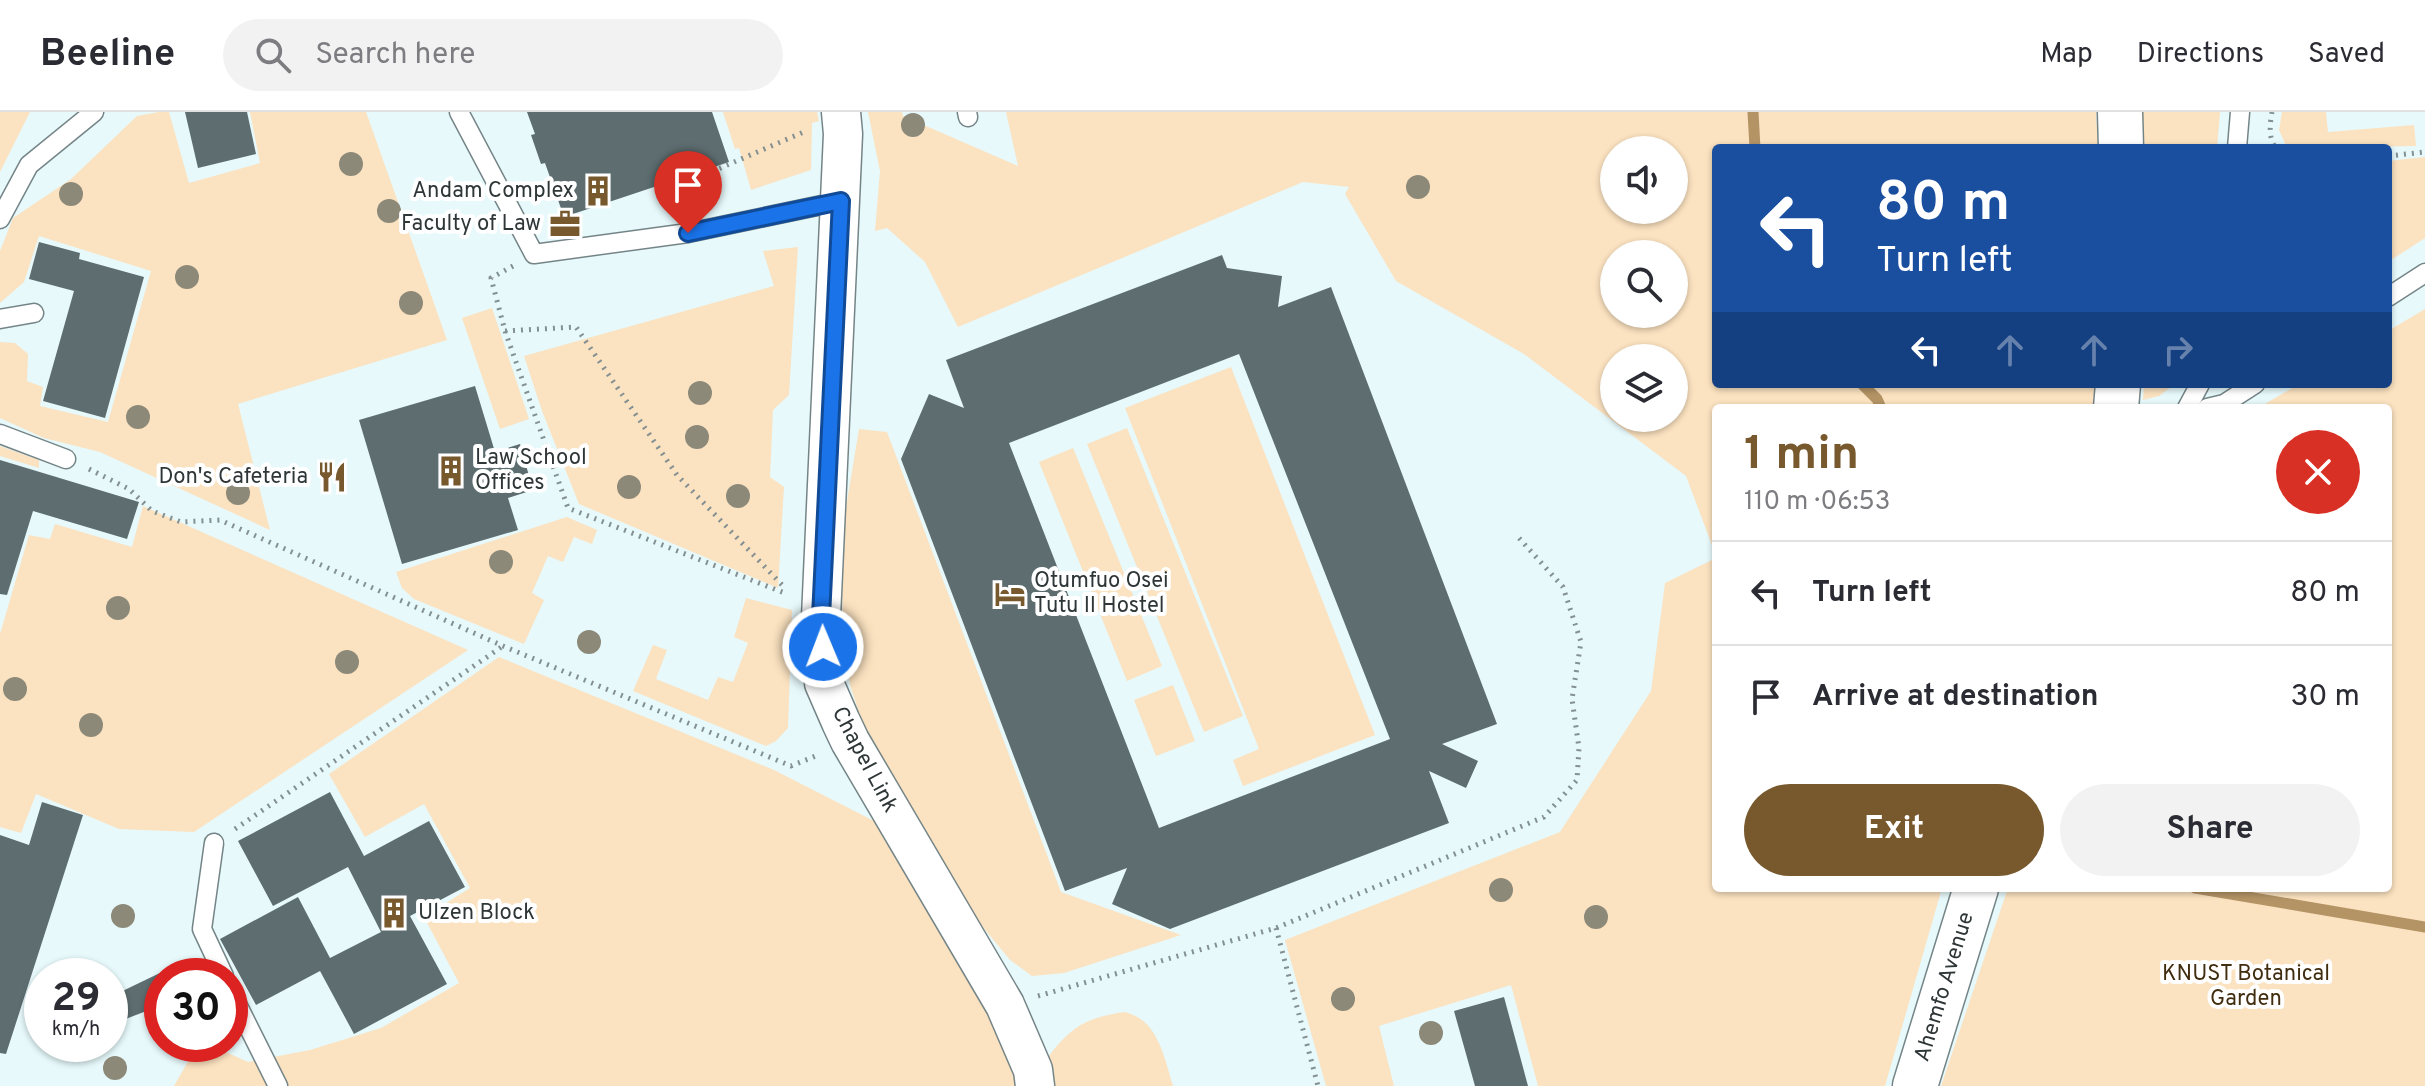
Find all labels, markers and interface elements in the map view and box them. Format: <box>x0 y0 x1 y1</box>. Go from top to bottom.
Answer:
search box <box>223 19 783 91</box>
text: Beeline <box>40 31 175 80</box>
icon: search <box>251 33 295 77</box>
text: Search here <box>315 37 475 74</box>
text: Map <box>2040 37 2093 73</box>
text: Directions <box>2137 37 2264 73</box>
text: Saved <box>2308 37 2385 73</box>
map controls <box>1600 136 1688 432</box>
button: sound <box>1600 136 1688 224</box>
pin <box>654 151 722 233</box>
icon: arrive <box>666 163 710 207</box>
text: 80 m <box>1876 170 2010 240</box>
building icon: Andam Complex <box>581 174 615 208</box>
icon: left <box>1744 176 1848 280</box>
place label: Andam Complex <box>412 178 574 205</box>
office icon: Faculty of Law <box>548 207 582 241</box>
place label: Faculty of Law <box>401 211 541 238</box>
text: Turn left <box>1876 239 2013 285</box>
button: search <box>1600 240 1688 328</box>
icon: left <box>1904 328 1948 372</box>
icon: ahead <box>1988 328 2032 372</box>
icon: ahead <box>2072 328 2116 372</box>
icon: right <box>2156 328 2200 372</box>
button: layers <box>1600 344 1688 432</box>
text: 1 min <box>1744 426 1859 486</box>
button: close <box>2276 430 2360 514</box>
place label: Law School Offices <box>475 445 587 497</box>
building icon: Law School Offices <box>434 454 468 488</box>
restaurant icon: Don's Cafeteria <box>315 460 349 494</box>
place label: Don's Cafeteria <box>159 464 308 491</box>
text: 110 m · 06:53 <box>1744 486 1890 519</box>
place label: Otumfuo Osei Tutu II Hostel <box>1034 568 1169 620</box>
icon: left <box>1744 571 1788 615</box>
text: Turn left <box>1812 575 1932 612</box>
text: 80 m <box>2290 575 2360 612</box>
hotel icon: Otumfuo Osei Tutu II Hostel <box>993 577 1027 611</box>
position arrow <box>781 605 865 689</box>
icon: arrive <box>1744 675 1788 719</box>
text: Arrive at destination <box>1812 679 2098 716</box>
text: 30 m <box>2291 679 2360 716</box>
street label: Chapel Link <box>825 702 903 818</box>
button: Exit <box>1744 784 2044 876</box>
button: Share <box>2060 784 2360 876</box>
building icon: Ulzen Block <box>377 896 411 930</box>
place label: Ulzen Block <box>418 900 535 927</box>
street label: Ahemfo Avenue <box>1909 909 1981 1065</box>
speed limit sign: 30 <box>144 958 248 1062</box>
park label: KNUST Botanical Garden <box>2162 961 2330 1013</box>
text: 29 <box>51 975 101 1025</box>
text: km/h <box>52 1017 100 1043</box>

